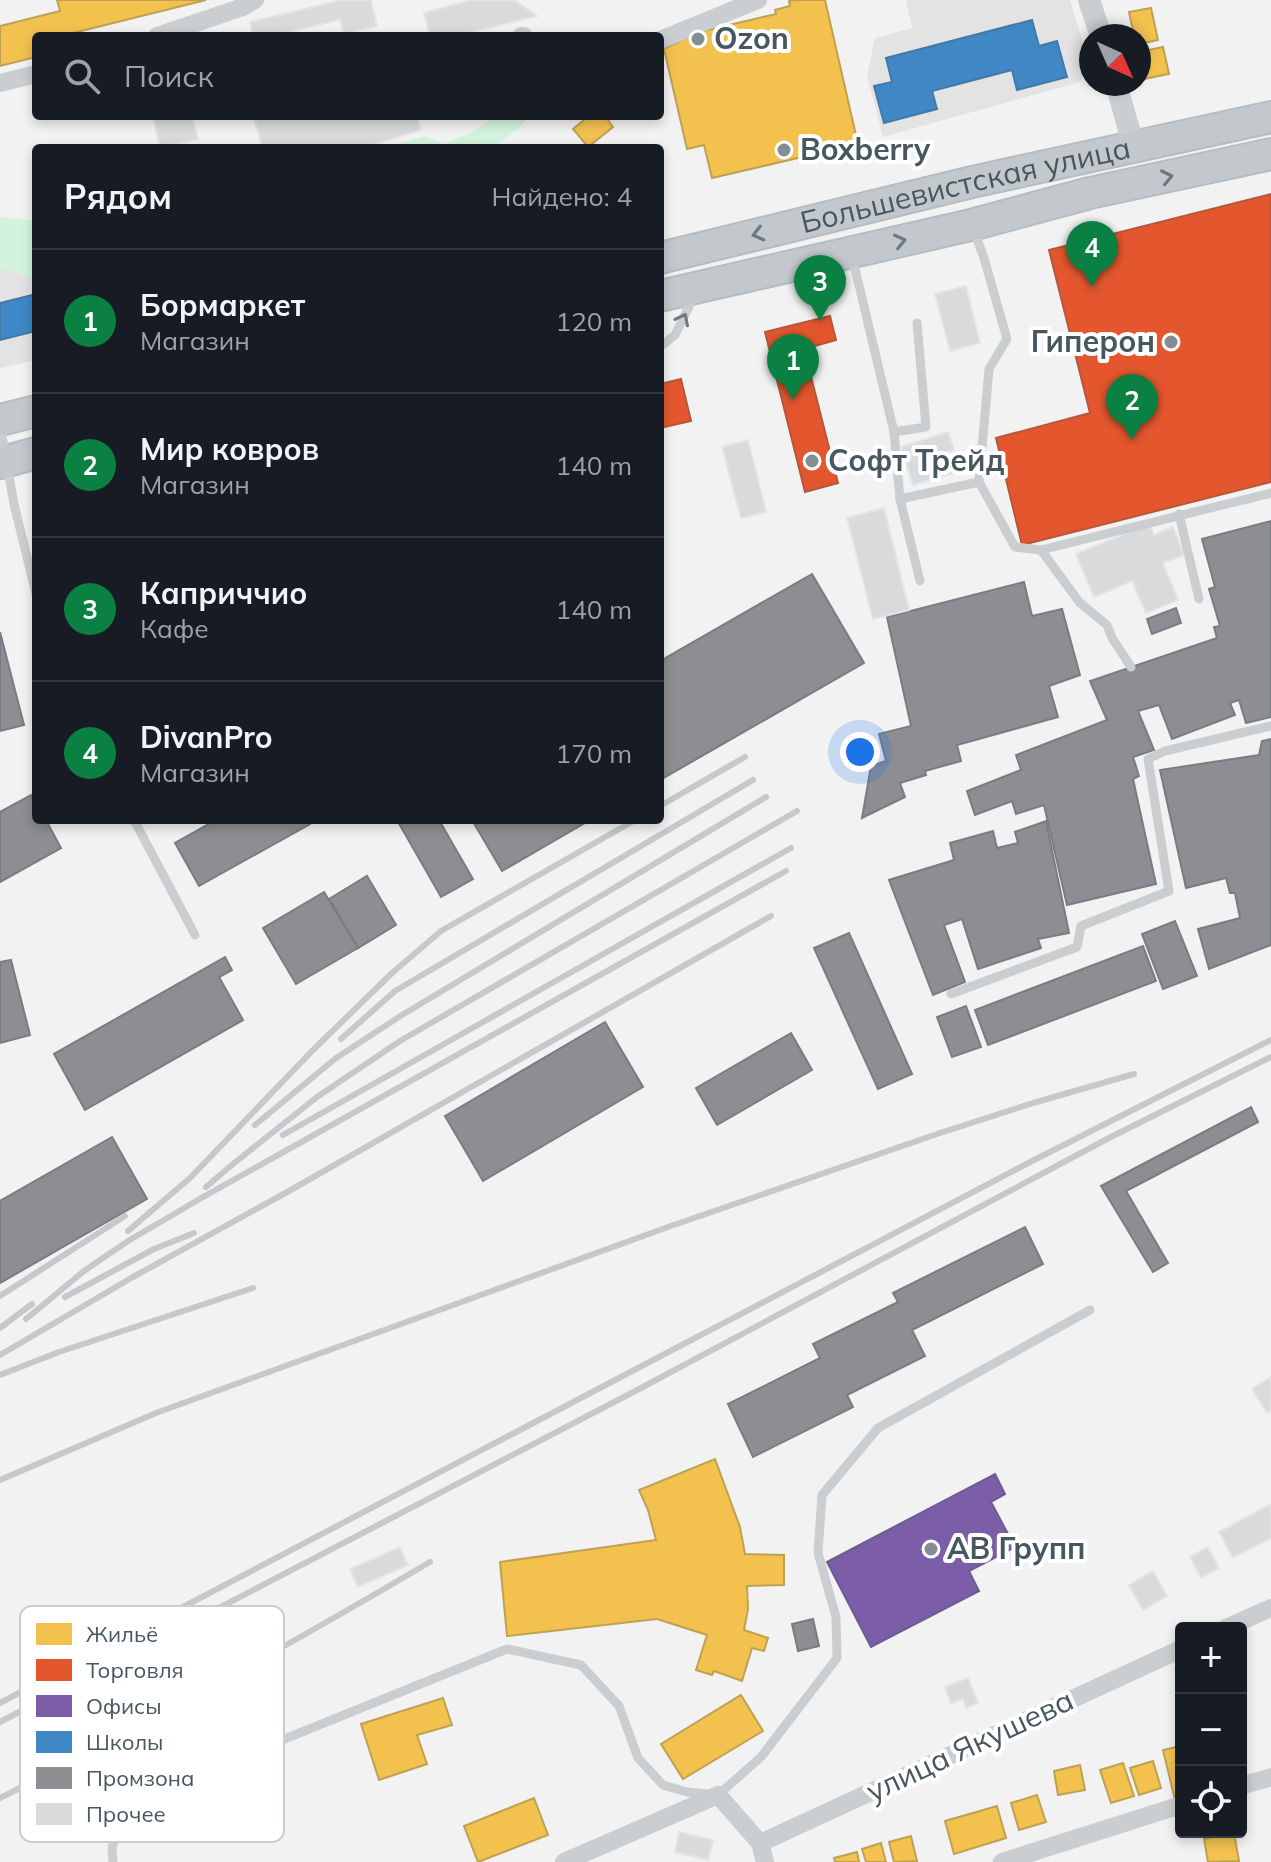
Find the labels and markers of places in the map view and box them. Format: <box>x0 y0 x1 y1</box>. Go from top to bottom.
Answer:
place label: Ozon <box>714 19 789 57</box>
marker: Ozon <box>689 30 707 48</box>
place label: Boxberry <box>800 130 931 168</box>
marker: Boxberry <box>775 141 793 159</box>
pin: 4 <box>1066 221 1118 287</box>
pin: 3 <box>794 255 846 321</box>
place label: Гиперон <box>1031 322 1155 360</box>
marker: Гиперон <box>1162 333 1180 351</box>
pin: 1 <box>767 334 819 400</box>
pin: 2 <box>1106 374 1158 440</box>
place label: Софт Трейд <box>828 441 1005 479</box>
marker: Софт Трейд <box>803 452 821 470</box>
place label: АВ Групп <box>947 1529 1086 1567</box>
marker: АВ Групп <box>922 1540 940 1558</box>

